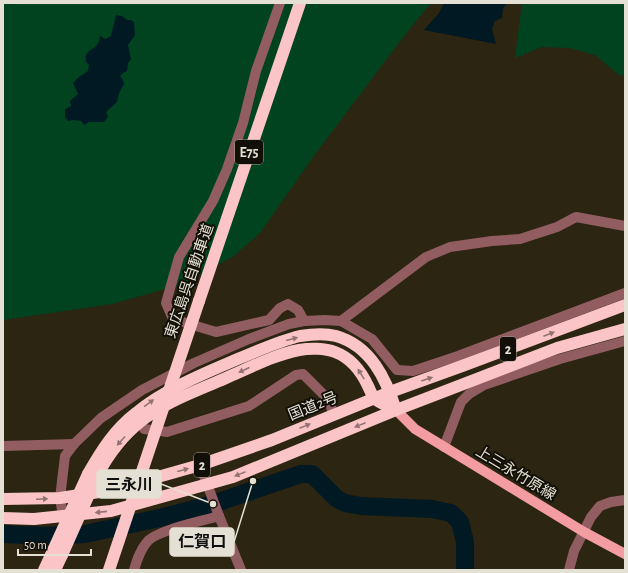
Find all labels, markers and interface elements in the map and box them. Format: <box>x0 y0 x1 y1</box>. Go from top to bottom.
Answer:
road number: E75 <box>235 140 263 164</box>
street label: 東広島呉自動車道 <box>162 222 216 340</box>
one-way arrow <box>544 330 556 336</box>
one-way arrow <box>286 335 298 341</box>
road number: 2 <box>500 337 516 361</box>
one-way arrow <box>239 367 250 373</box>
one-way arrow <box>358 368 365 380</box>
one-way arrow <box>422 375 434 381</box>
street label: 国道2号 <box>286 389 340 423</box>
one-way arrow <box>143 399 154 407</box>
one-way arrow <box>355 422 366 428</box>
one-way arrow <box>299 423 311 430</box>
one-way arrow <box>116 436 125 446</box>
street label: 上三永竹原線 <box>473 443 559 503</box>
road number: 2 <box>194 453 210 477</box>
one-way arrow <box>177 467 189 473</box>
callout: 三永川 <box>97 470 161 498</box>
one-way arrow <box>234 471 245 477</box>
text: 三永川 <box>105 476 153 493</box>
one-way arrow <box>36 496 49 502</box>
one-way arrow <box>95 508 107 515</box>
callout: 仁賀口 <box>170 528 234 556</box>
scale bar <box>18 531 91 557</box>
text: 仁賀口 <box>178 533 226 550</box>
text: 50 m <box>24 539 47 551</box>

